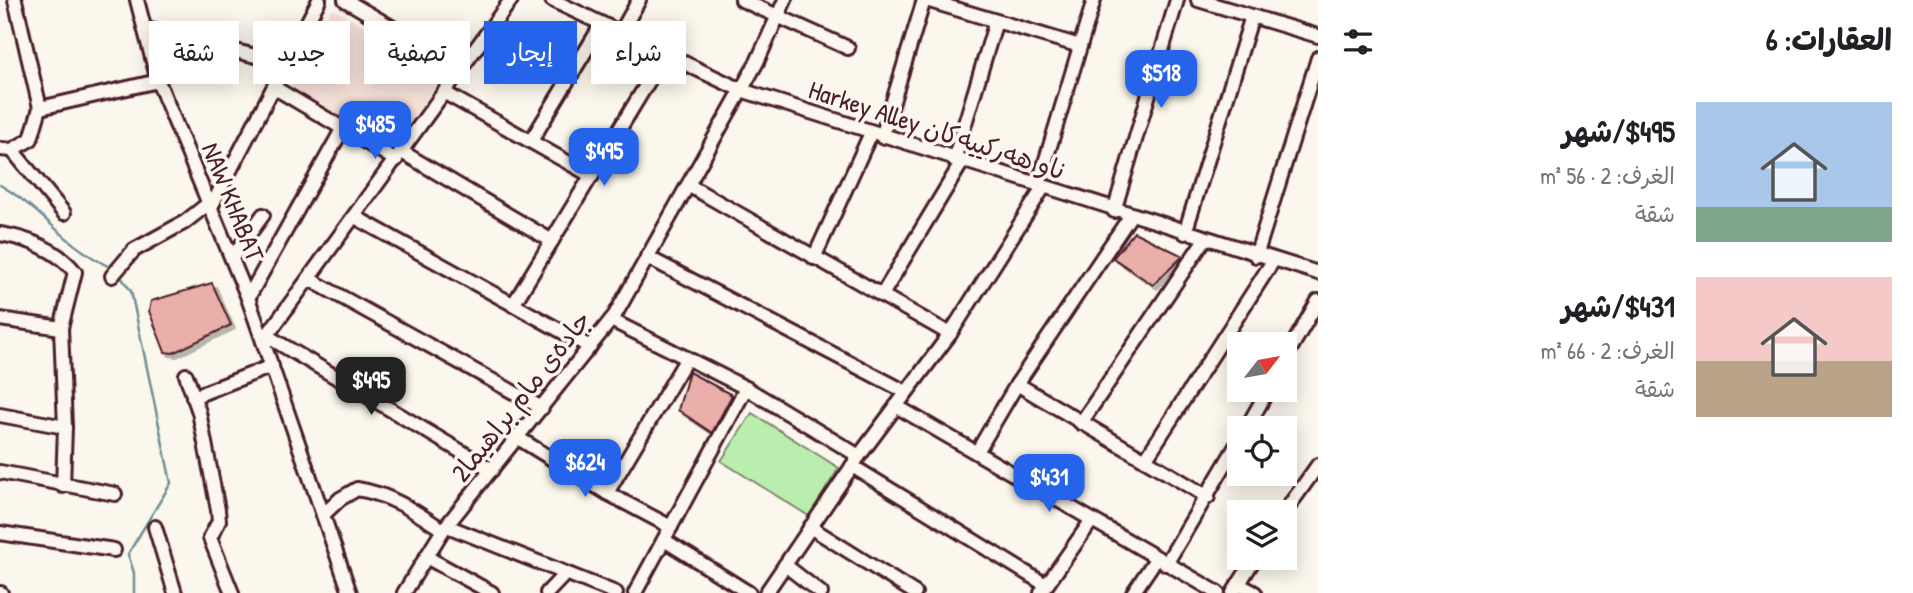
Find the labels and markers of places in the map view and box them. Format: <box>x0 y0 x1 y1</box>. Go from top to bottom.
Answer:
pin: $518 <box>1120 50 1202 110</box>
pin: $485 <box>334 102 416 161</box>
pin: $495 <box>563 128 645 188</box>
pin: $495 <box>330 358 412 417</box>
pin: $624 <box>544 440 626 499</box>
pin: $431 <box>1008 454 1090 514</box>

